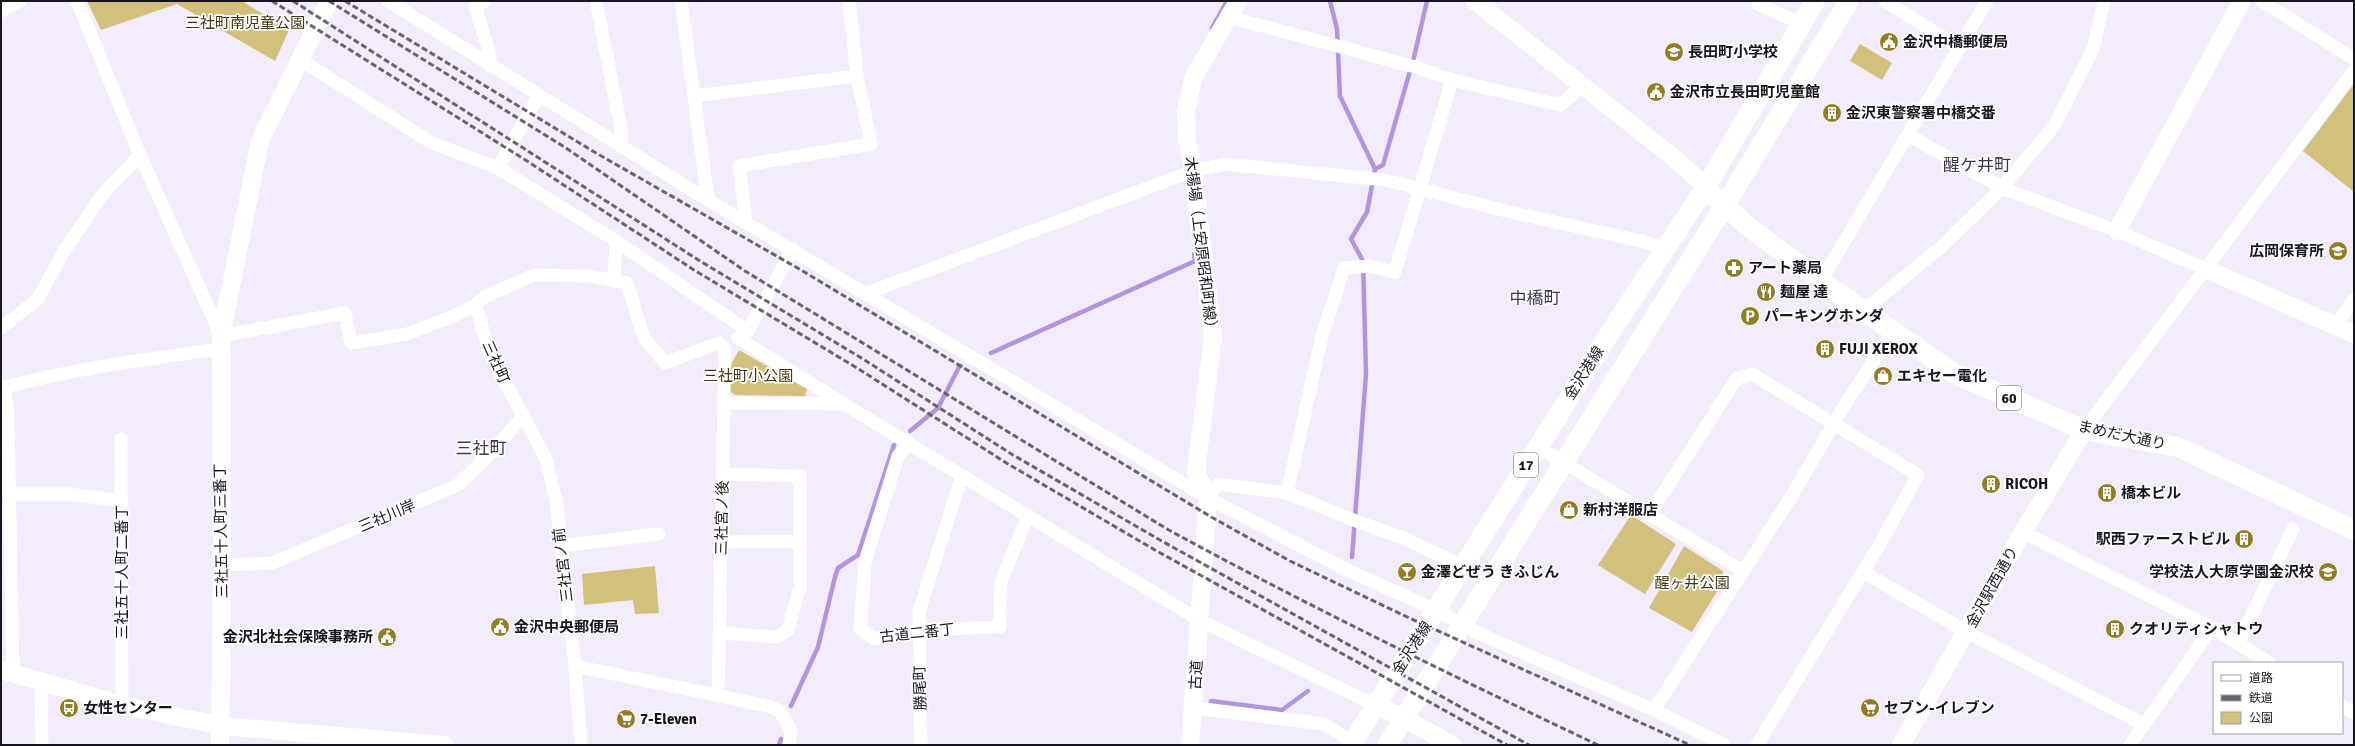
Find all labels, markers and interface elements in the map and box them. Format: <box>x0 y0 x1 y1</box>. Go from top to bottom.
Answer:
park label: 三社町南児童公園 <box>185 14 305 32</box>
public building icon: 金沢中橋郵便局 <box>1878 31 1900 53</box>
place label: 金沢中橋郵便局 <box>1903 33 2008 51</box>
school or university icon: 長田町小学校 <box>1663 41 1685 63</box>
place label: 長田町小学校 <box>1688 43 1778 61</box>
public building icon: 金沢市立長田町児童館 <box>1645 81 1667 103</box>
place label: 金沢市立長田町児童館 <box>1670 83 1820 101</box>
building icon: 金沢東警察署中橋交番 <box>1821 102 1843 124</box>
place label: 金沢東警察署中橋交番 <box>1846 104 1996 122</box>
district label: 醒ケ井町 <box>1943 155 2011 176</box>
street label: 木揚場（上安原昭和町線） <box>1181 156 1221 336</box>
school or university icon: 広岡保育所 <box>2327 240 2349 262</box>
place label: 広岡保育所 <box>2249 242 2324 260</box>
pharmacy icon: アート薬局 <box>1723 257 1745 279</box>
place label: アート薬局 <box>1748 259 1822 277</box>
restaurant icon: 麺屋 達 <box>1755 281 1777 303</box>
place label: 麺屋 達 <box>1780 283 1828 301</box>
district label: 中橋町 <box>1510 288 1561 309</box>
parking icon: パーキングホンダ <box>1739 305 1761 327</box>
place label: パーキングホンダ <box>1764 307 1884 325</box>
street label: 三社町 <box>479 338 513 386</box>
building icon: FUJI XEROX <box>1814 338 1836 360</box>
place label: FUJI XEROX <box>1839 340 1919 358</box>
street label: 金沢港線 <box>1560 343 1608 403</box>
shop icon: エキセー電化 <box>1872 365 1894 387</box>
park label: 三社町小公園 <box>703 367 793 385</box>
place label: エキセー電化 <box>1897 367 1987 385</box>
road number: 60 <box>1997 386 2021 410</box>
street label: まめだ大通り <box>2076 417 2168 453</box>
district label: 三社町 <box>456 438 507 459</box>
road number: 17 <box>1514 453 1538 477</box>
street label: 三社五十人町三番丁 <box>211 463 231 599</box>
building icon: RICOH <box>1980 473 2002 495</box>
place label: RICOH <box>2005 475 2048 493</box>
street label: 三社宮ノ後 <box>712 480 732 556</box>
building icon: 橋本ビル <box>2096 482 2118 504</box>
place label: 橋本ビル <box>2121 484 2181 502</box>
street label: 三社川岸 <box>356 496 418 536</box>
shop icon: 新村洋服店 <box>1558 499 1580 521</box>
place label: 新村洋服店 <box>1583 501 1658 519</box>
street label: 三社五十人町二番丁 <box>113 504 131 640</box>
street label: 三社宮ノ前 <box>549 527 577 603</box>
building icon: 駅西ファーストビル <box>2233 528 2255 550</box>
place label: 駅西ファーストビル <box>2096 530 2230 548</box>
street label: 金沢駅西通り <box>1962 543 2022 631</box>
bar icon: 金澤どぜう きふじん <box>1396 561 1418 583</box>
school or university icon: 学校法人大原学園金沢校 <box>2317 561 2339 583</box>
place label: 金澤どぜう きふじん <box>1421 563 1559 581</box>
place label: 学校法人大原学園金沢校 <box>2149 563 2314 581</box>
park label: 醒ヶ井公園 <box>1654 574 1730 592</box>
public building icon: 金沢中央郵便局 <box>489 616 511 638</box>
place label: 金沢中央郵便局 <box>514 618 619 636</box>
street label: 金沢港線 <box>1388 618 1436 678</box>
building icon: クオリティシャトウ <box>2104 618 2126 640</box>
street label: 古道二番丁 <box>879 620 955 646</box>
place label: クオリティシャトウ <box>2129 620 2263 638</box>
public building icon: 金沢北社会保険事務所 <box>376 626 398 648</box>
place label: 金沢北社会保険事務所 <box>223 628 373 646</box>
street label: 古道 <box>1186 659 1206 691</box>
legend <box>2213 662 2343 734</box>
street label: 勝尾町 <box>910 665 930 711</box>
text: 道路 <box>2249 671 2273 686</box>
text: 鉄道 <box>2249 691 2273 706</box>
bus stop icon: 女性センター <box>58 697 80 719</box>
supermarket icon: セブン-イレブン <box>1859 697 1881 719</box>
place label: 女性センター <box>83 699 173 717</box>
place label: セブン-イレブン <box>1884 699 1995 717</box>
supermarket icon: 7-Eleven <box>615 708 637 730</box>
place label: 7-Eleven <box>640 710 697 728</box>
text: 公園 <box>2249 711 2273 726</box>

